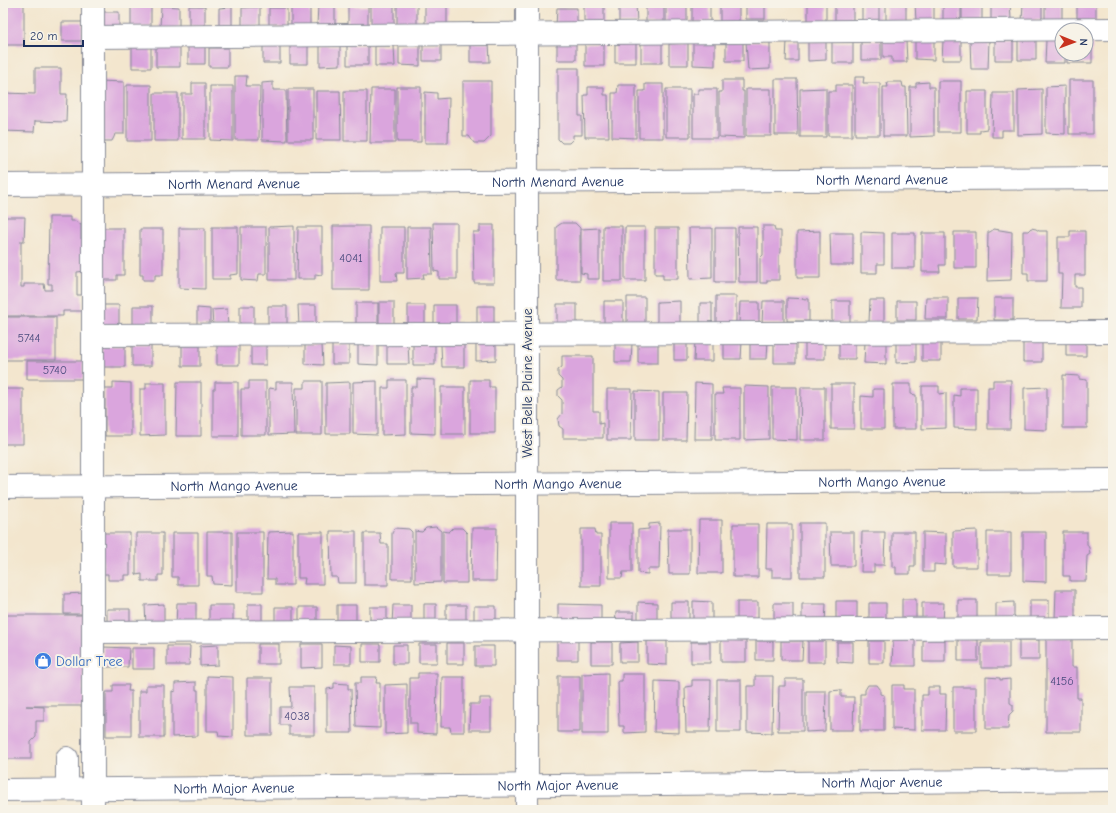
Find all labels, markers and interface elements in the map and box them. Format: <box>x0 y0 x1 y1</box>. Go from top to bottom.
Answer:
scale bar <box>24 22 83 48</box>
north arrow <box>1054 22 1094 62</box>
text: 20 m <box>30 29 58 43</box>
text: N <box>1077 38 1090 46</box>
street label: North Menard Avenue <box>816 171 948 188</box>
street label: North Menard Avenue <box>492 173 624 190</box>
street label: North Menard Avenue <box>168 175 300 192</box>
house number: 4041 <box>339 251 363 265</box>
street label: West Belle Plaine Avenue <box>519 308 536 458</box>
house number: 5744 <box>18 331 41 345</box>
house number: 5740 <box>43 363 67 377</box>
street label: North Mango Avenue <box>818 473 946 490</box>
street label: North Mango Avenue <box>494 475 622 492</box>
street label: North Mango Avenue <box>170 477 298 494</box>
shop icon: Dollar Tree <box>33 651 53 671</box>
place label: Dollar Tree <box>56 653 122 670</box>
house number: 4156 <box>1050 674 1074 688</box>
house number: 4038 <box>284 709 310 723</box>
street label: North Major Avenue <box>821 773 943 791</box>
street label: North Major Avenue <box>497 776 619 794</box>
street label: North Major Avenue <box>173 779 295 797</box>

